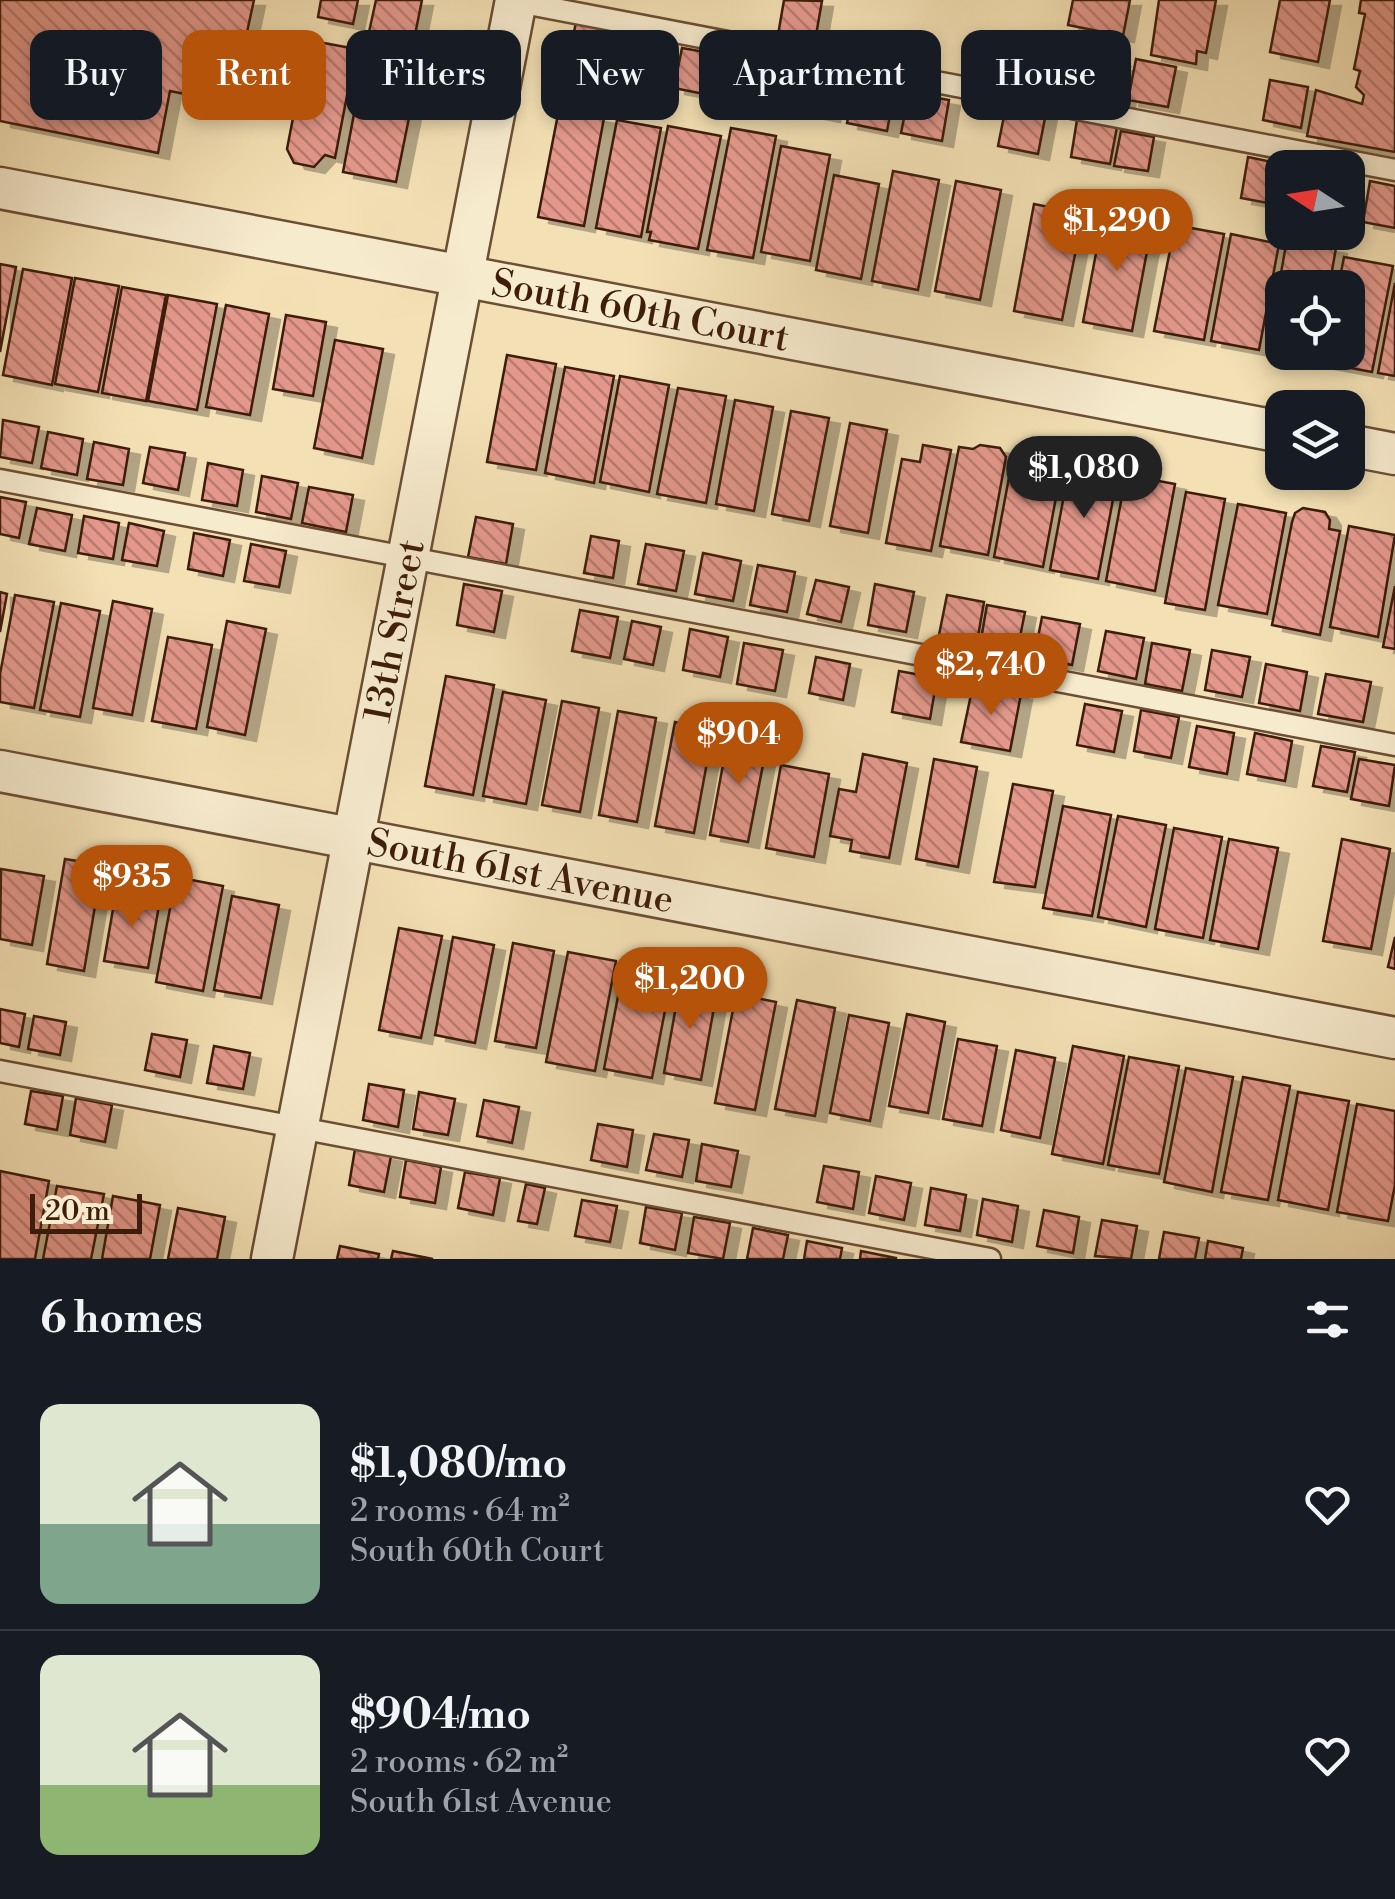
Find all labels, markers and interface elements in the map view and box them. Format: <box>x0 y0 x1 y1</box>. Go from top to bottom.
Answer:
chip: Buy <box>30 30 162 120</box>
chip: Rent <box>182 30 326 120</box>
chip: Filters <box>346 30 521 120</box>
chip: New <box>541 30 679 120</box>
chip: Apartment <box>699 30 941 120</box>
chip: House <box>961 30 1131 120</box>
north arrow <box>1265 150 1365 250</box>
map controls <box>1265 150 1365 490</box>
pin: $1,290 <box>1036 189 1198 274</box>
text: $1,290 <box>1063 201 1171 241</box>
street label: South 60th Court <box>488 260 793 363</box>
button: locate <box>1265 270 1365 370</box>
button: layers <box>1265 390 1365 490</box>
pin: $1,080 <box>1003 436 1165 521</box>
text: $1,080 <box>1028 448 1140 488</box>
street label: 13th Street <box>355 536 436 726</box>
pin: $2,740 <box>910 633 1072 718</box>
text: $2,740 <box>936 645 1046 685</box>
pin: $904 <box>680 702 798 787</box>
text: $904 <box>697 714 781 754</box>
street label: South 61st Avenue <box>363 820 677 924</box>
pin: $935 <box>73 845 191 930</box>
text: $935 <box>93 857 171 897</box>
pin: $1,200 <box>609 947 771 1032</box>
text: $1,200 <box>634 959 746 999</box>
scale bar <box>30 1189 142 1234</box>
text: 20 m <box>45 1194 110 1229</box>
icon: filters <box>1300 1292 1355 1347</box>
text: 6 homes <box>40 1293 203 1346</box>
text: $1,080/mo <box>350 1438 567 1491</box>
icon: home <box>120 1444 240 1564</box>
icon: heart <box>1300 1477 1355 1532</box>
text: 2 rooms · 64 m² <box>350 1491 570 1531</box>
text: South 60th Court <box>350 1531 604 1571</box>
text: $904/mo <box>350 1689 531 1742</box>
icon: home <box>120 1695 240 1815</box>
icon: heart <box>1300 1728 1355 1783</box>
text: 2 rooms · 62 m² <box>350 1742 568 1782</box>
text: South 61st Avenue <box>350 1782 612 1822</box>

